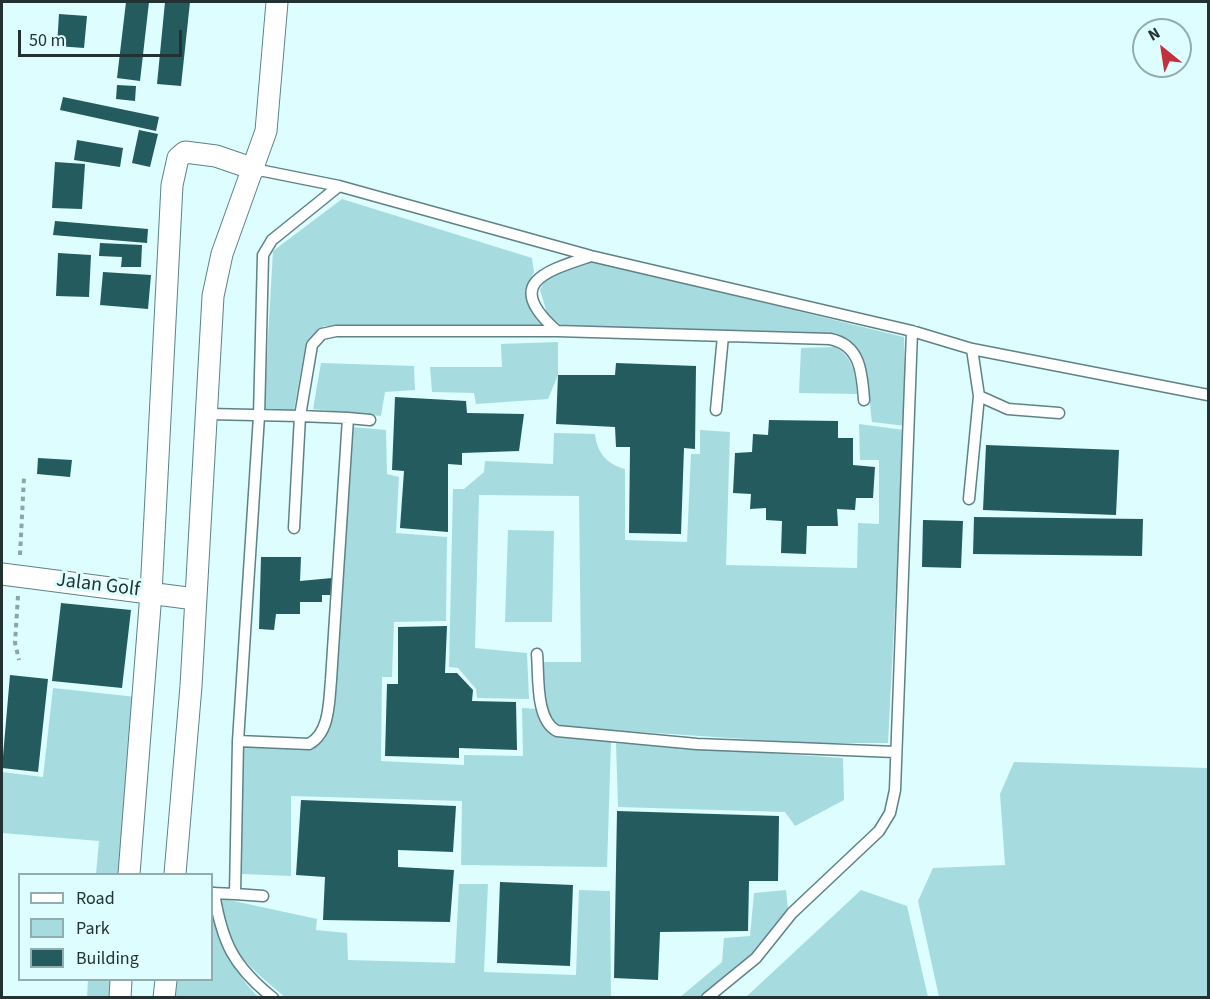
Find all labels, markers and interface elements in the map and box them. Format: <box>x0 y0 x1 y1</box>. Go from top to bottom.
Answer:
scale bar <box>21 18 184 56</box>
north arrow <box>1132 18 1192 78</box>
text: N <box>1144 22 1164 46</box>
text: 50 m <box>29 28 65 53</box>
street label: Jalan Golf <box>55 569 141 603</box>
legend <box>18 873 213 981</box>
text: Road <box>76 886 115 911</box>
text: Park <box>76 916 110 941</box>
text: Building <box>76 946 139 971</box>

